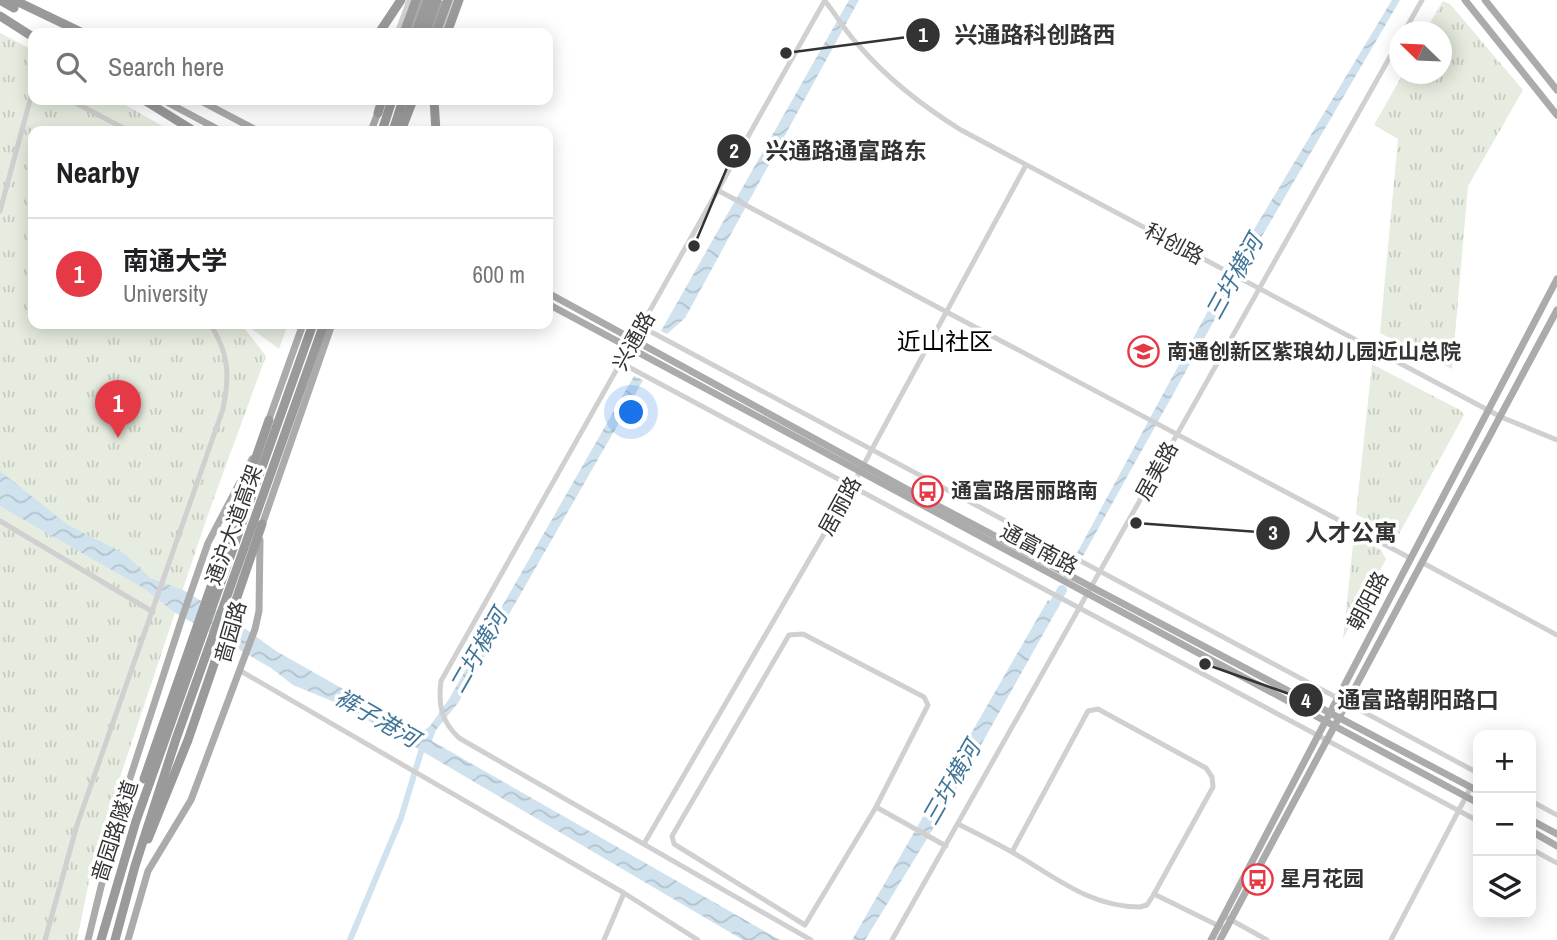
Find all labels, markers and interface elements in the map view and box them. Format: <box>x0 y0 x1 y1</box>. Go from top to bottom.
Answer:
callout: 兴通路科创路西 <box>905 13 1129 57</box>
text: 兴通路科创路西 <box>955 19 1116 50</box>
text: 1 <box>918 20 928 49</box>
north arrow <box>1389 21 1452 84</box>
search box <box>28 28 553 105</box>
icon: search <box>52 48 90 86</box>
text: Search here <box>108 49 224 84</box>
callout: 兴通路通富路东 <box>716 129 940 173</box>
text: 兴通路通富路东 <box>766 135 927 166</box>
text: 2 <box>729 136 739 165</box>
text: Nearby <box>56 152 139 192</box>
street label: 科创路 <box>1140 216 1209 271</box>
water label: 三圩横河 <box>1198 226 1271 325</box>
text: 南通大学 <box>123 243 227 278</box>
text: 1 <box>74 259 84 290</box>
text: 600 m <box>473 259 525 290</box>
text: University <box>123 278 208 309</box>
street label: 兴通路 <box>606 306 662 375</box>
district label: 近山社区 <box>897 325 993 357</box>
school or university icon: 南通创新区紫琅幼儿园近山总院 <box>1127 335 1161 369</box>
place label: 南通创新区紫琅幼儿园近山总院 <box>1167 337 1461 366</box>
pin: 1 <box>95 380 141 438</box>
your location <box>614 395 648 429</box>
street label: 居美路 <box>1129 436 1185 505</box>
street label: 通沪大道高架 <box>198 461 269 589</box>
street label: 居丽路 <box>812 471 868 540</box>
bus stop icon: 通富路居丽路南 <box>911 474 945 508</box>
place label: 通富路居丽路南 <box>951 476 1098 505</box>
callout: 人才公寓 <box>1256 511 1411 555</box>
street label: 通富南路 <box>995 516 1083 581</box>
text: 人才公寓 <box>1305 517 1397 548</box>
text: 3 <box>1268 518 1278 547</box>
street label: 朝阳路 <box>1340 566 1395 635</box>
street label: 啬园路 <box>208 598 253 666</box>
water label: 二圩横河 <box>441 600 516 698</box>
callout: 通富路朝阳路口 <box>1288 678 1512 722</box>
water label: 裤子港河 <box>330 681 428 756</box>
text: 通富路朝阳路口 <box>1338 684 1499 715</box>
text: 4 <box>1301 686 1311 715</box>
map controls <box>1473 730 1536 919</box>
button: + <box>1473 730 1536 793</box>
water label: 三圩横河 <box>914 732 989 830</box>
street label: 啬园路隧道 <box>85 776 145 885</box>
button: − <box>1473 793 1536 856</box>
button: layers <box>1473 856 1536 919</box>
bus stop icon: 星月花园 <box>1240 862 1274 896</box>
place label: 星月花园 <box>1280 864 1364 893</box>

